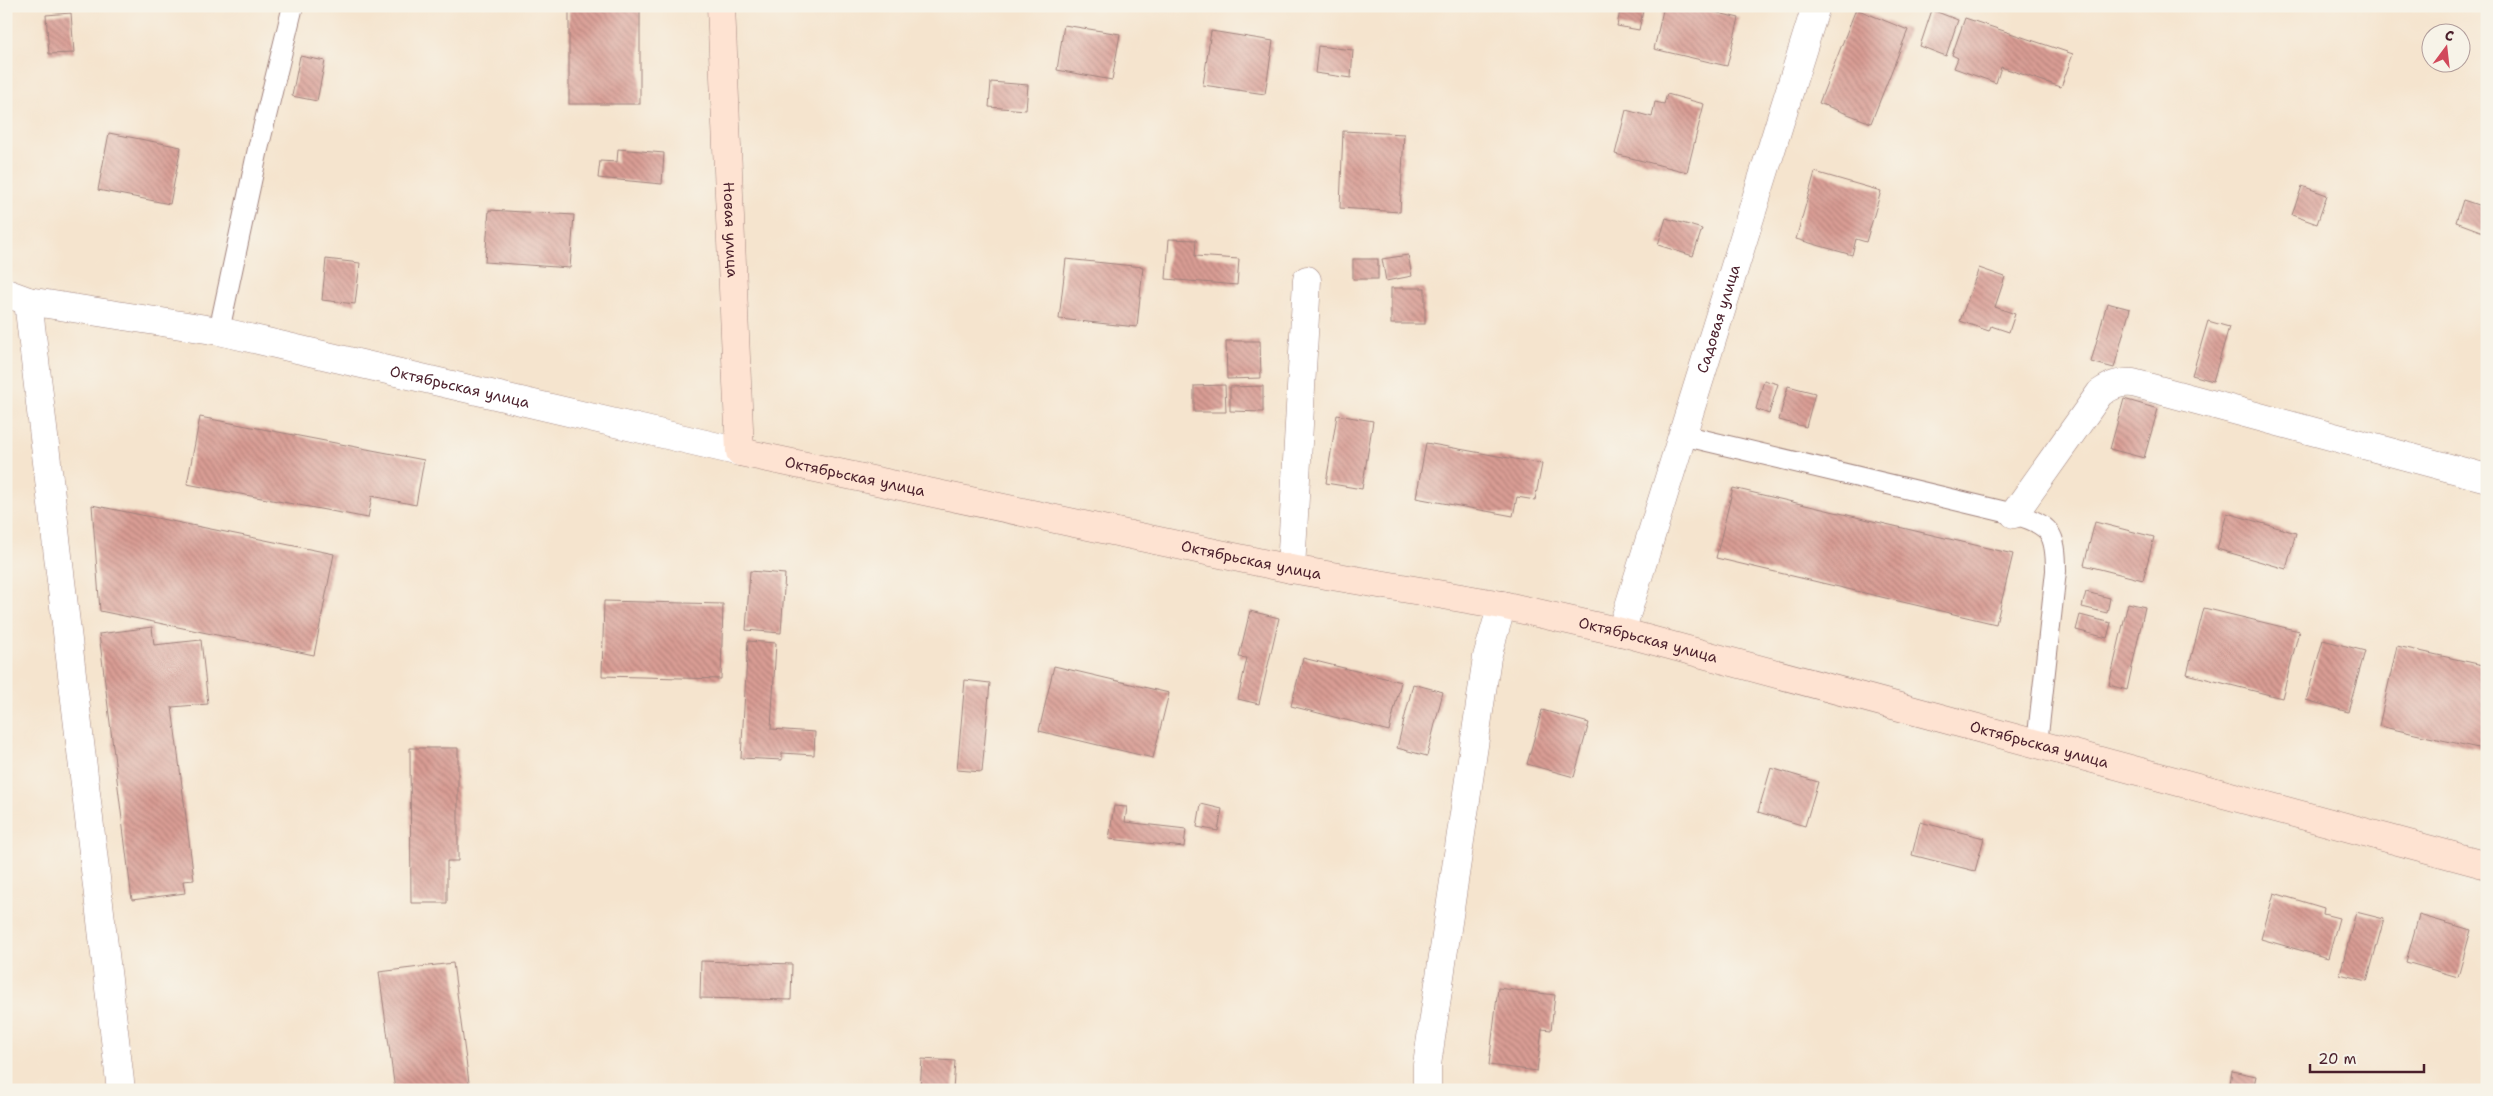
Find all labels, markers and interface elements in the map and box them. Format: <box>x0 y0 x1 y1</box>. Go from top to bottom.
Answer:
north arrow <box>2420 22 2470 72</box>
text: С <box>2443 26 2456 45</box>
street label: Новая улица <box>719 181 743 279</box>
street label: Садовая улица <box>1692 261 1745 376</box>
street label: Октябрьская улица <box>388 361 532 413</box>
street label: Октябрьская улица <box>783 452 928 501</box>
street label: Октябрьская улица <box>1179 536 1324 584</box>
street label: Октябрьская улица <box>1577 613 1720 668</box>
street label: Октябрьская улица <box>1968 716 2112 773</box>
scale bar <box>2310 1041 2424 1073</box>
text: 20 m <box>2318 1049 2357 1069</box>

